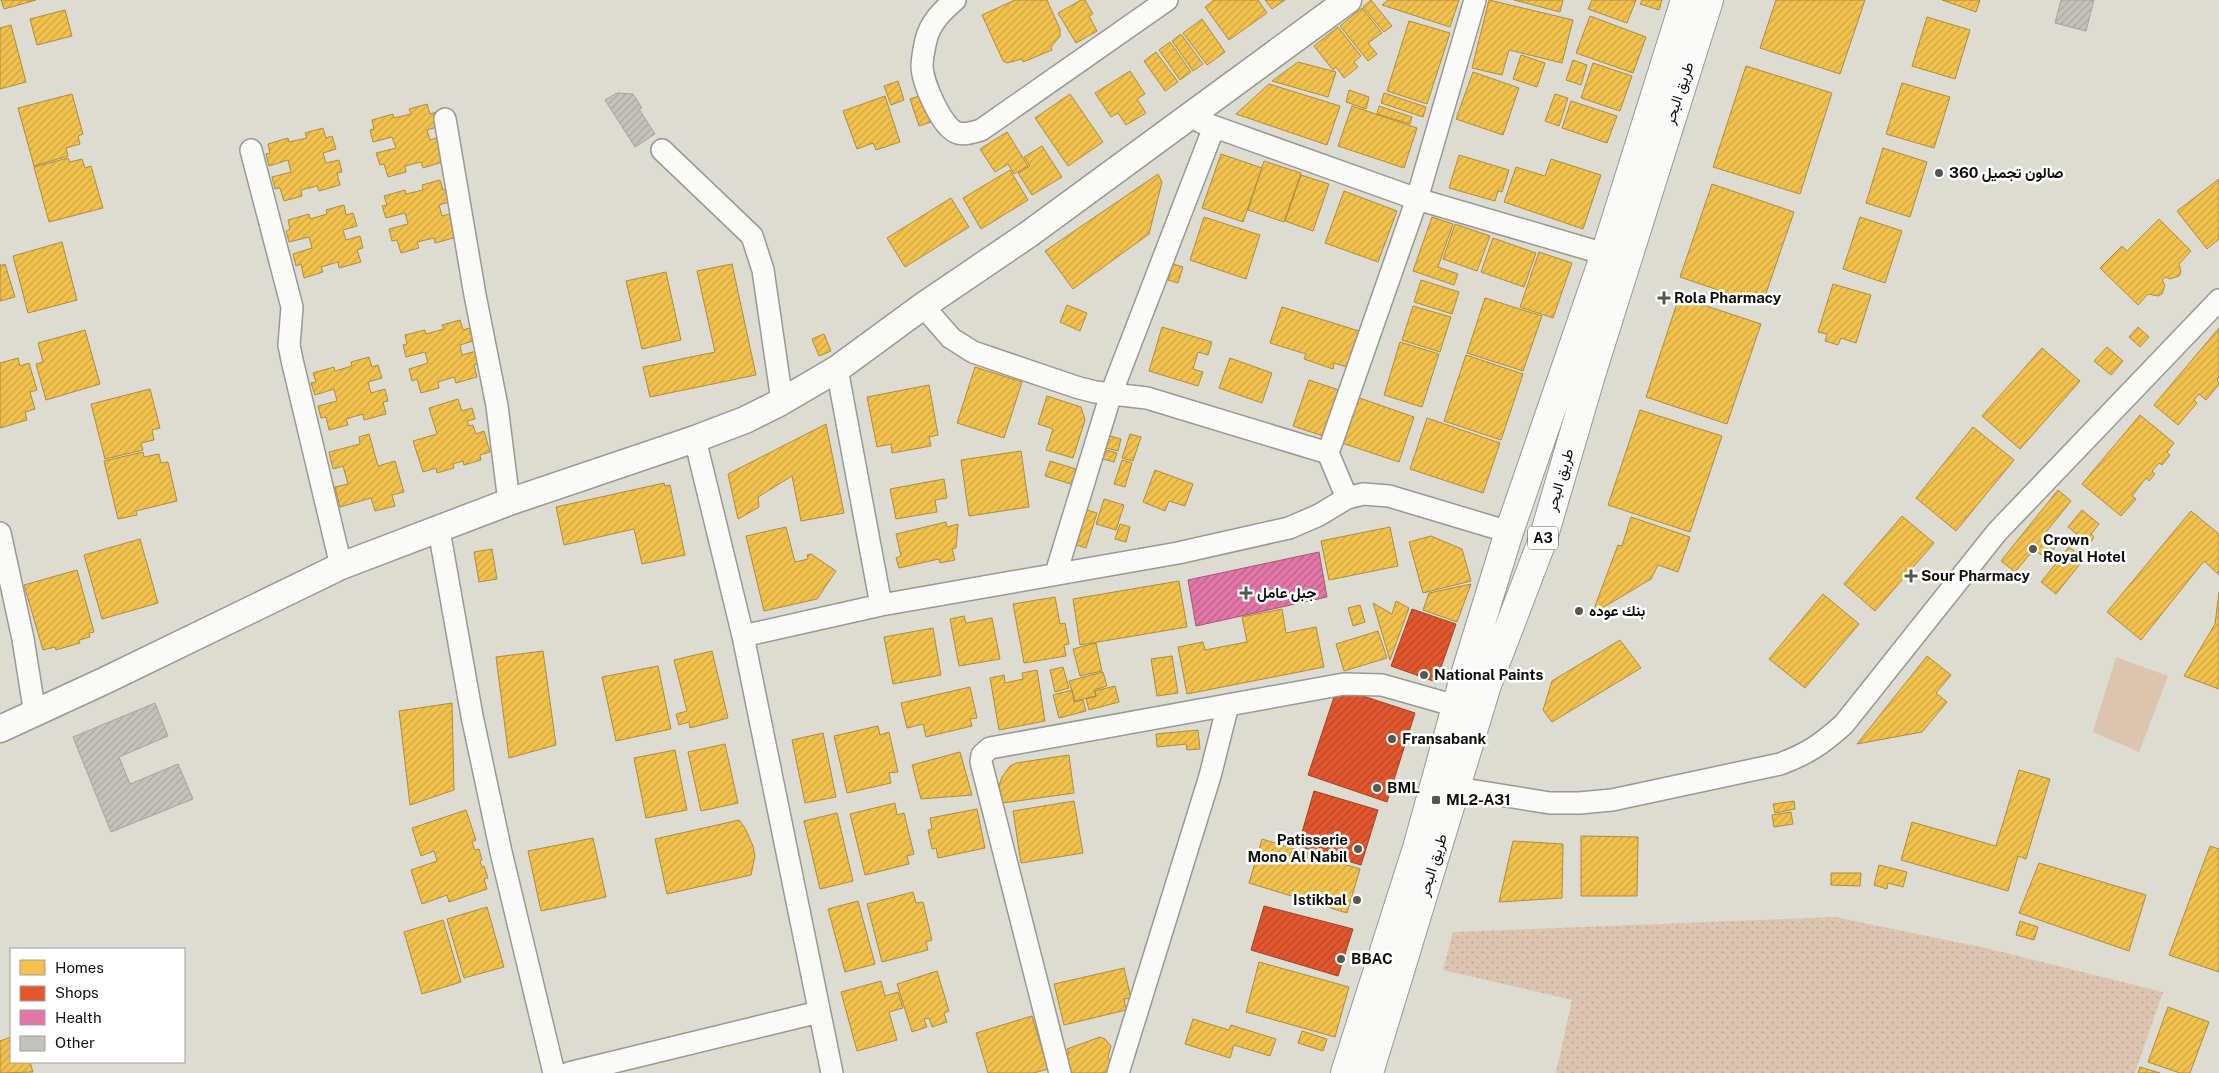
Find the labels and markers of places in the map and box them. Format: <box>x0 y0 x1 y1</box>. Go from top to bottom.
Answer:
place label: صالون تجميل 360 <box>1949 164 2064 182</box>
marker: صالون تجميل 360 <box>1933 167 1945 179</box>
place label: Rola Pharmacy <box>1674 289 1782 306</box>
marker: Rola Pharmacy <box>1658 292 1670 304</box>
place label: Crown Royal Hotel <box>2043 531 2126 565</box>
marker: Crown Royal Hotel <box>2027 543 2039 555</box>
place label: Sour Pharmacy <box>1921 567 2031 584</box>
marker: Sour Pharmacy <box>1905 570 1917 582</box>
place label: جبل عامل <box>1257 584 1316 602</box>
marker: جبل عامل <box>1239 586 1253 600</box>
place label: بنك عوده <box>1589 602 1645 620</box>
marker: بنك عوده <box>1573 605 1585 617</box>
place label: National Paints <box>1434 666 1543 683</box>
marker: National Paints <box>1418 669 1430 681</box>
place label: Fransabank <box>1402 730 1486 747</box>
marker: Fransabank <box>1386 733 1398 745</box>
place label: BML <box>1387 779 1420 796</box>
marker: BML <box>1371 782 1383 794</box>
place label: ML2-A31 <box>1446 791 1511 808</box>
marker: ML2-A31 <box>1430 794 1442 806</box>
place label: Patisserie Mono Al Nabil <box>1247 831 1348 865</box>
marker: Patisserie Mono Al Nabil <box>1352 843 1364 855</box>
place label: Istikbal <box>1293 891 1347 908</box>
marker: Istikbal <box>1351 894 1363 906</box>
place label: BBAC <box>1351 950 1393 967</box>
marker: BBAC <box>1335 953 1347 965</box>

